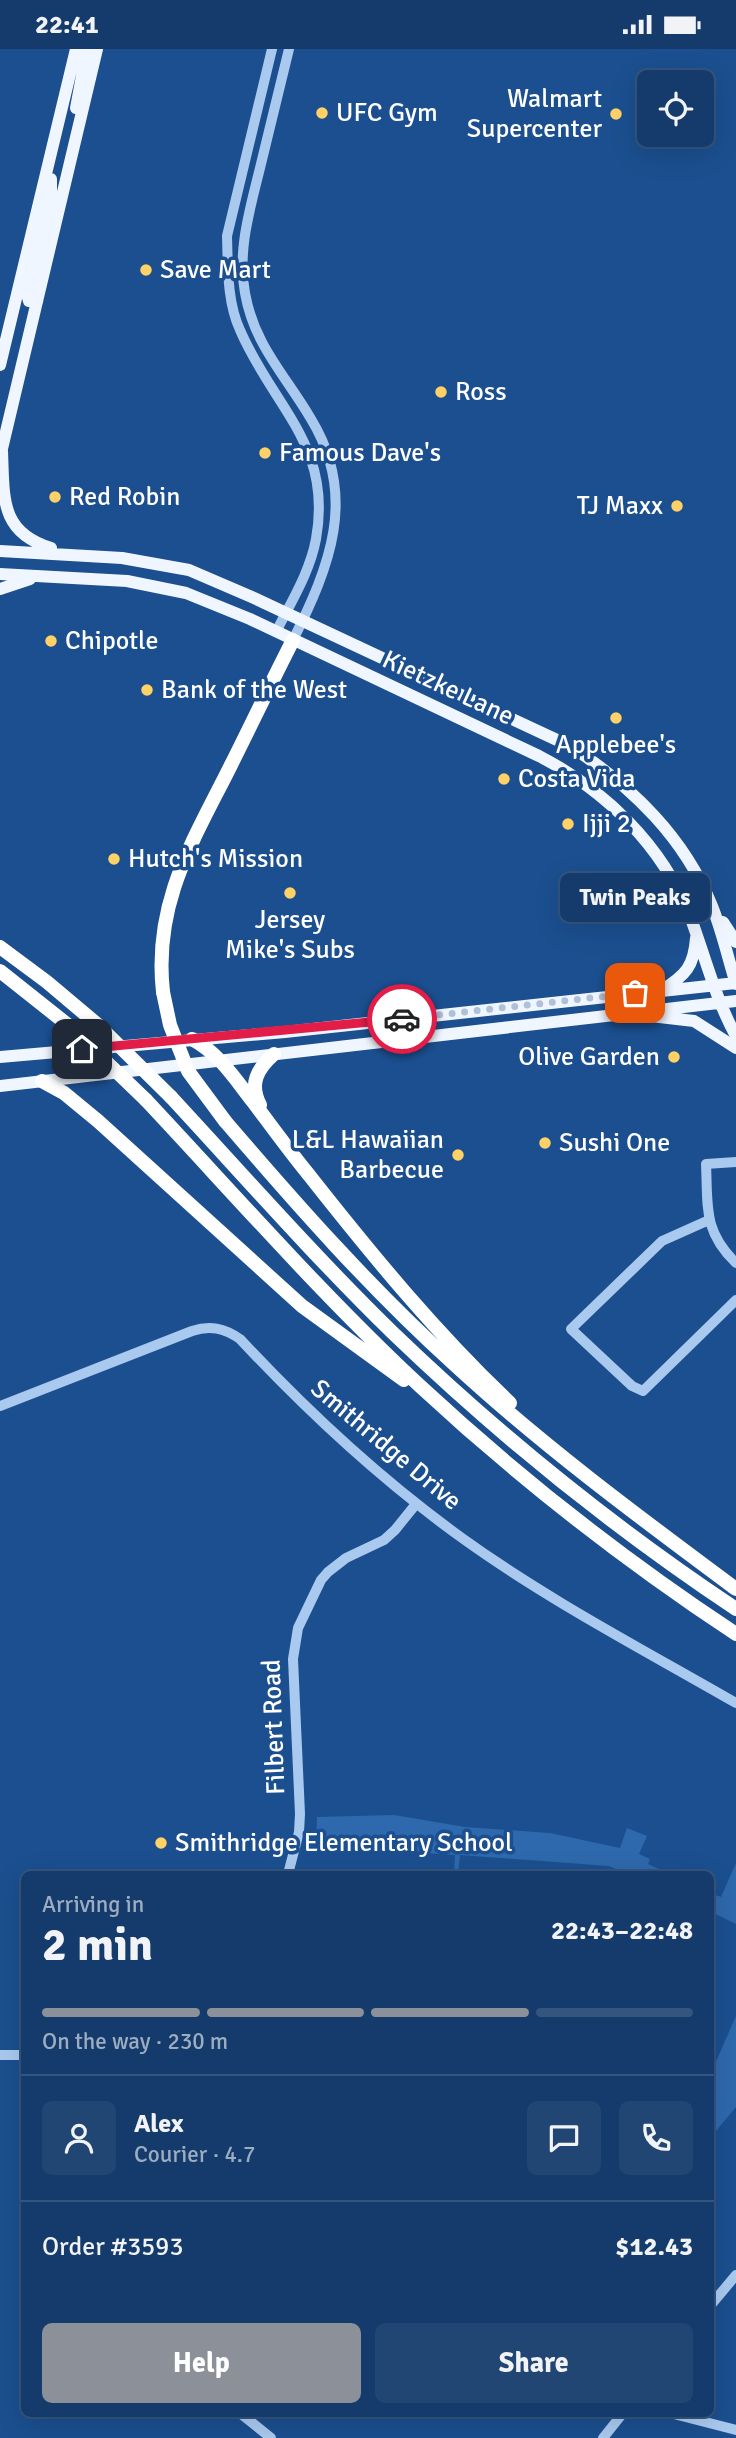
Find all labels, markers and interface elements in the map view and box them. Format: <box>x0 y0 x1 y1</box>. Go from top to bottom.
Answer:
text: 22:41 <box>35 9 99 41</box>
map controls <box>637 70 714 147</box>
button: locate <box>637 70 714 147</box>
place label: Walmart Supercenter <box>467 83 602 145</box>
place label: UFC Gym <box>336 97 438 129</box>
marker: UFC Gym <box>314 105 330 121</box>
marker: Walmart Supercenter <box>608 106 624 122</box>
place label: Save Mart <box>160 254 271 286</box>
marker: Save Mart <box>138 262 154 278</box>
place label: Ross <box>455 376 507 408</box>
marker: Ross <box>433 384 449 400</box>
place label: Famous Dave's <box>279 437 441 469</box>
marker: Famous Dave's <box>257 445 273 461</box>
place label: Red Robin <box>69 481 181 513</box>
marker: Red Robin <box>47 489 63 505</box>
place label: TJ Maxx <box>577 490 663 522</box>
marker: TJ Maxx <box>669 498 685 514</box>
place label: Chipotle <box>65 625 158 657</box>
marker: Chipotle <box>43 633 59 649</box>
street label: Kietzke Lane <box>377 644 519 732</box>
place label: Bank of the West <box>161 674 347 706</box>
marker: Bank of the West <box>139 682 155 698</box>
marker: Applebee's <box>608 710 624 726</box>
place label: Applebee's <box>556 729 676 761</box>
place label: Costa Vida <box>518 763 635 795</box>
marker: Costa Vida <box>496 771 512 787</box>
place label: Ijji 2 <box>582 808 631 840</box>
marker: Ijji 2 <box>560 816 576 832</box>
place label: Hutch's Mission <box>128 843 303 875</box>
marker: Hutch's Mission <box>106 851 122 867</box>
callout: Twin Peaks <box>560 874 710 923</box>
text: Twin Peaks <box>580 883 690 912</box>
marker: Jersey Mike's Subs <box>282 885 298 901</box>
place label: Jersey Mike's Subs <box>225 904 355 966</box>
pin <box>605 963 665 1023</box>
icon: bag <box>616 974 654 1012</box>
courier <box>367 984 437 1054</box>
icon: car <box>383 1000 421 1038</box>
pin <box>52 1019 112 1079</box>
icon: home <box>63 1030 101 1068</box>
place label: Olive Garden <box>518 1041 660 1073</box>
marker: Olive Garden <box>666 1049 682 1065</box>
place label: L&L Hawaiian Barbecue <box>292 1124 444 1186</box>
place label: Sushi One <box>559 1127 670 1159</box>
marker: Sushi One <box>537 1135 553 1151</box>
marker: L&L Hawaiian Barbecue <box>450 1147 466 1163</box>
street label: Smithridge Drive <box>304 1373 468 1517</box>
street label: Filbert Road <box>256 1659 292 1795</box>
place label: Smithridge Elementary School <box>175 1827 513 1859</box>
marker: Smithridge Elementary School <box>153 1835 169 1851</box>
text: Arriving in <box>42 1890 144 1919</box>
text: 22:43–22:48 <box>551 1915 693 1947</box>
text: 2 min <box>42 1917 153 1973</box>
text: On the way · 230 m <box>42 2027 228 2056</box>
button: person <box>42 2101 116 2175</box>
button: chat <box>527 2101 601 2175</box>
button: phone <box>619 2101 693 2175</box>
text: Alex <box>134 2108 184 2140</box>
text: Courier · 4.7 <box>134 2140 255 2169</box>
text: Order #3593 <box>42 2231 183 2263</box>
text: $12.43 <box>615 2231 693 2263</box>
button: Help <box>42 2323 361 2403</box>
button: Share <box>375 2323 693 2403</box>

